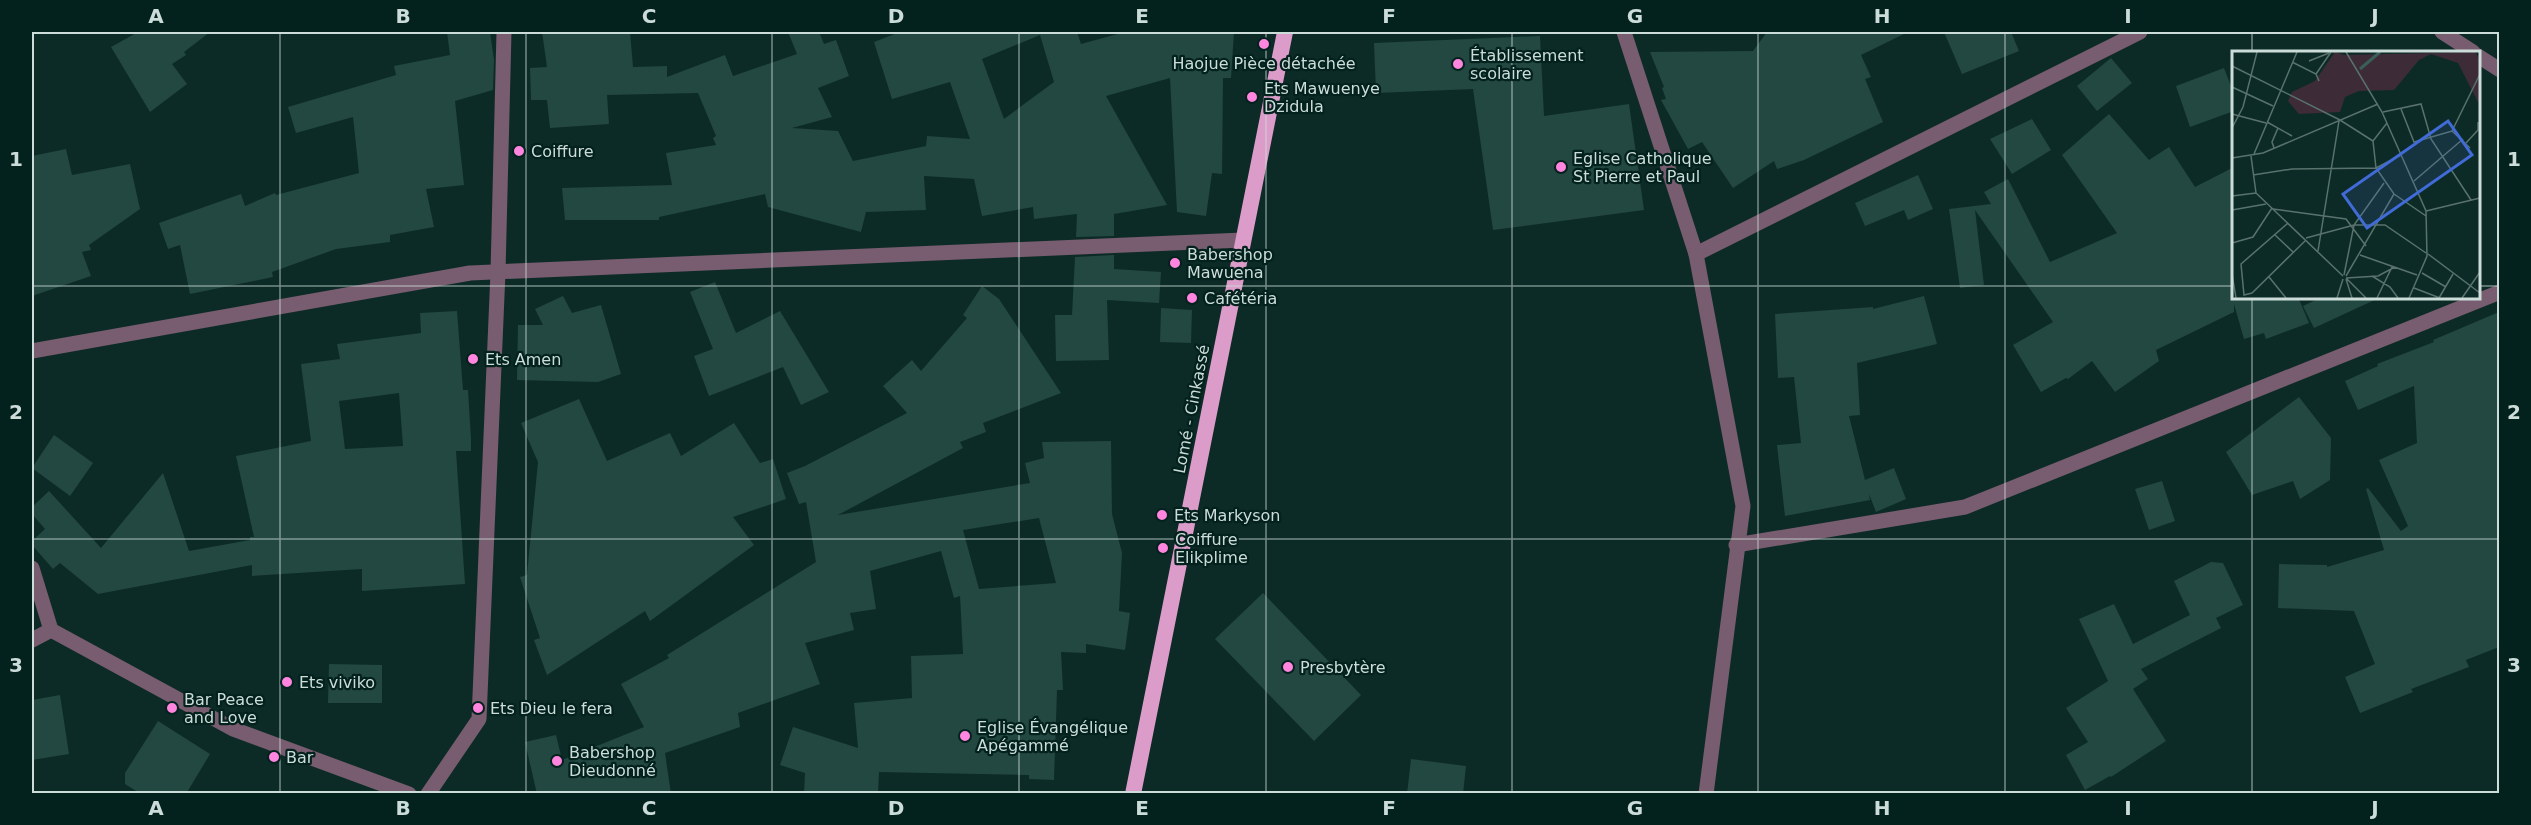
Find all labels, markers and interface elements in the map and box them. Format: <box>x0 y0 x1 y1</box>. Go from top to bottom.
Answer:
text: A <box>148 4 164 28</box>
text: B <box>395 4 411 28</box>
text: C <box>642 4 656 28</box>
text: D <box>888 4 904 28</box>
text: E <box>1135 4 1149 28</box>
text: F <box>1382 4 1396 28</box>
text: G <box>1627 4 1643 28</box>
text: H <box>1874 4 1890 28</box>
text: I <box>2124 4 2132 28</box>
text: J <box>2369 4 2379 28</box>
marker: Haojue Pièce détachée <box>1257 37 1271 51</box>
place label: Établissement scolaire <box>1470 46 1584 83</box>
inset map <box>2232 51 2480 298</box>
place label: Haojue Pièce détachée <box>1172 54 1356 73</box>
marker: Établissement scolaire <box>1451 57 1465 71</box>
place label: Ets Mawuenye Dzidula <box>1264 79 1380 116</box>
marker: Ets Mawuenye Dzidula <box>1245 90 1259 104</box>
place label: Coiffure <box>531 142 594 161</box>
marker: Coiffure <box>512 144 526 158</box>
text: 1 <box>9 147 23 171</box>
text: 1 <box>2507 147 2521 171</box>
place label: Eglise Catholique St Pierre et Paul <box>1573 149 1712 186</box>
marker: Eglise Catholique St Pierre et Paul <box>1554 160 1568 174</box>
place label: Babershop Mawuena <box>1187 245 1273 282</box>
marker: Babershop Mawuena <box>1168 256 1182 270</box>
place label: Cafétéria <box>1204 289 1277 308</box>
marker: Cafétéria <box>1185 291 1199 305</box>
street label: Lomé - Cinkassé <box>1170 343 1213 475</box>
place label: Ets Amen <box>485 350 561 369</box>
marker: Ets Amen <box>466 352 480 366</box>
text: 2 <box>9 400 23 424</box>
text: 2 <box>2507 400 2521 424</box>
place label: Ets Markyson <box>1174 506 1280 525</box>
marker: Ets Markyson <box>1155 508 1169 522</box>
place label: Coiffure Elikplime <box>1175 530 1248 567</box>
marker: Coiffure Elikplime <box>1156 541 1170 555</box>
text: 3 <box>9 653 23 677</box>
text: 3 <box>2507 653 2521 677</box>
place label: Presbytère <box>1300 658 1386 677</box>
marker: Presbytère <box>1281 660 1295 674</box>
place label: Ets viviko <box>299 673 375 692</box>
marker: Ets viviko <box>280 675 294 689</box>
place label: Bar Peace and Love <box>184 690 264 727</box>
place label: Ets Dieu le fera <box>490 699 613 718</box>
marker: Bar Peace and Love <box>165 701 179 715</box>
marker: Ets Dieu le fera <box>471 701 485 715</box>
place label: Eglise Évangélique Apégammé <box>977 718 1128 755</box>
marker: Eglise Évangélique Apégammé <box>958 729 972 743</box>
place label: Babershop Dieudonné <box>569 743 656 780</box>
place label: Bar <box>286 748 314 767</box>
marker: Bar <box>267 750 281 764</box>
marker: Babershop Dieudonné <box>550 754 564 768</box>
text: A <box>148 796 164 820</box>
text: B <box>395 796 411 820</box>
text: C <box>642 796 656 820</box>
text: D <box>888 796 904 820</box>
text: E <box>1135 796 1149 820</box>
text: F <box>1382 796 1396 820</box>
text: G <box>1627 796 1643 820</box>
text: H <box>1874 796 1890 820</box>
text: I <box>2124 796 2132 820</box>
text: J <box>2369 796 2379 820</box>

